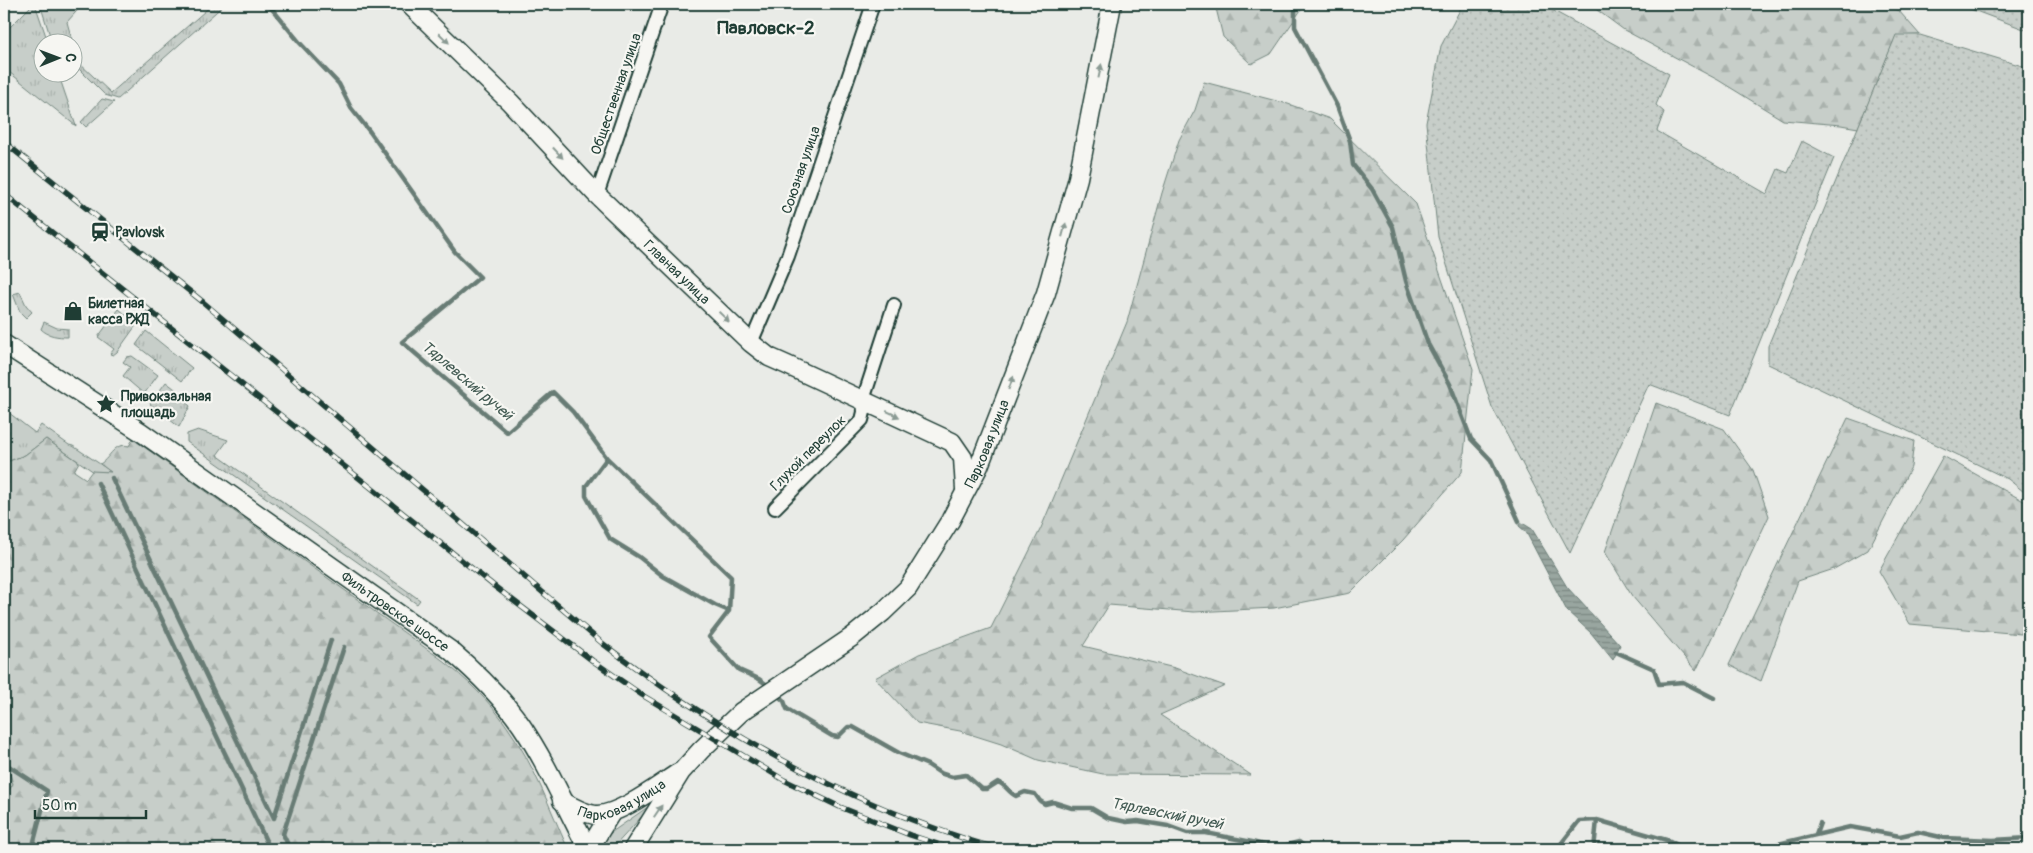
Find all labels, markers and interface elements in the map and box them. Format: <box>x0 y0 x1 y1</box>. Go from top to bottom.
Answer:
district label: Павловск-2 <box>717 16 815 40</box>
street label: Общественная улица <box>587 31 645 157</box>
north arrow <box>32 32 82 82</box>
one-way arrow <box>438 32 450 44</box>
text: С <box>62 53 79 63</box>
one-way arrow <box>1096 64 1104 79</box>
street label: Союзная улица <box>778 124 824 216</box>
one-way arrow <box>552 147 564 159</box>
station icon: Pavlovsk <box>89 221 111 243</box>
one-way arrow <box>1061 222 1069 237</box>
place label: Pavlovsk <box>115 224 164 241</box>
street label: Главная улица <box>640 236 714 308</box>
place label: Билетная касса РЖД <box>88 295 150 328</box>
shop icon: Билетная касса РЖД <box>62 300 84 322</box>
one-way arrow <box>718 311 730 323</box>
water label: Тярлевский ручей <box>418 337 518 426</box>
one-way arrow <box>1007 375 1015 390</box>
place label: Привокзальная площадь <box>121 388 211 421</box>
place icon: Привокзальная площадь <box>95 393 117 415</box>
street label: Парковая улица <box>961 397 1012 491</box>
one-way arrow <box>886 410 901 419</box>
street label: Глухой переулок <box>767 412 849 494</box>
street label: Фильтровское шоссе <box>338 568 453 655</box>
street label: Парковая улица <box>576 775 669 824</box>
scale bar <box>35 788 146 820</box>
water label: Тярлевский ручей <box>1110 794 1226 834</box>
text: 50 m <box>42 796 77 815</box>
one-way arrow <box>653 804 663 818</box>

